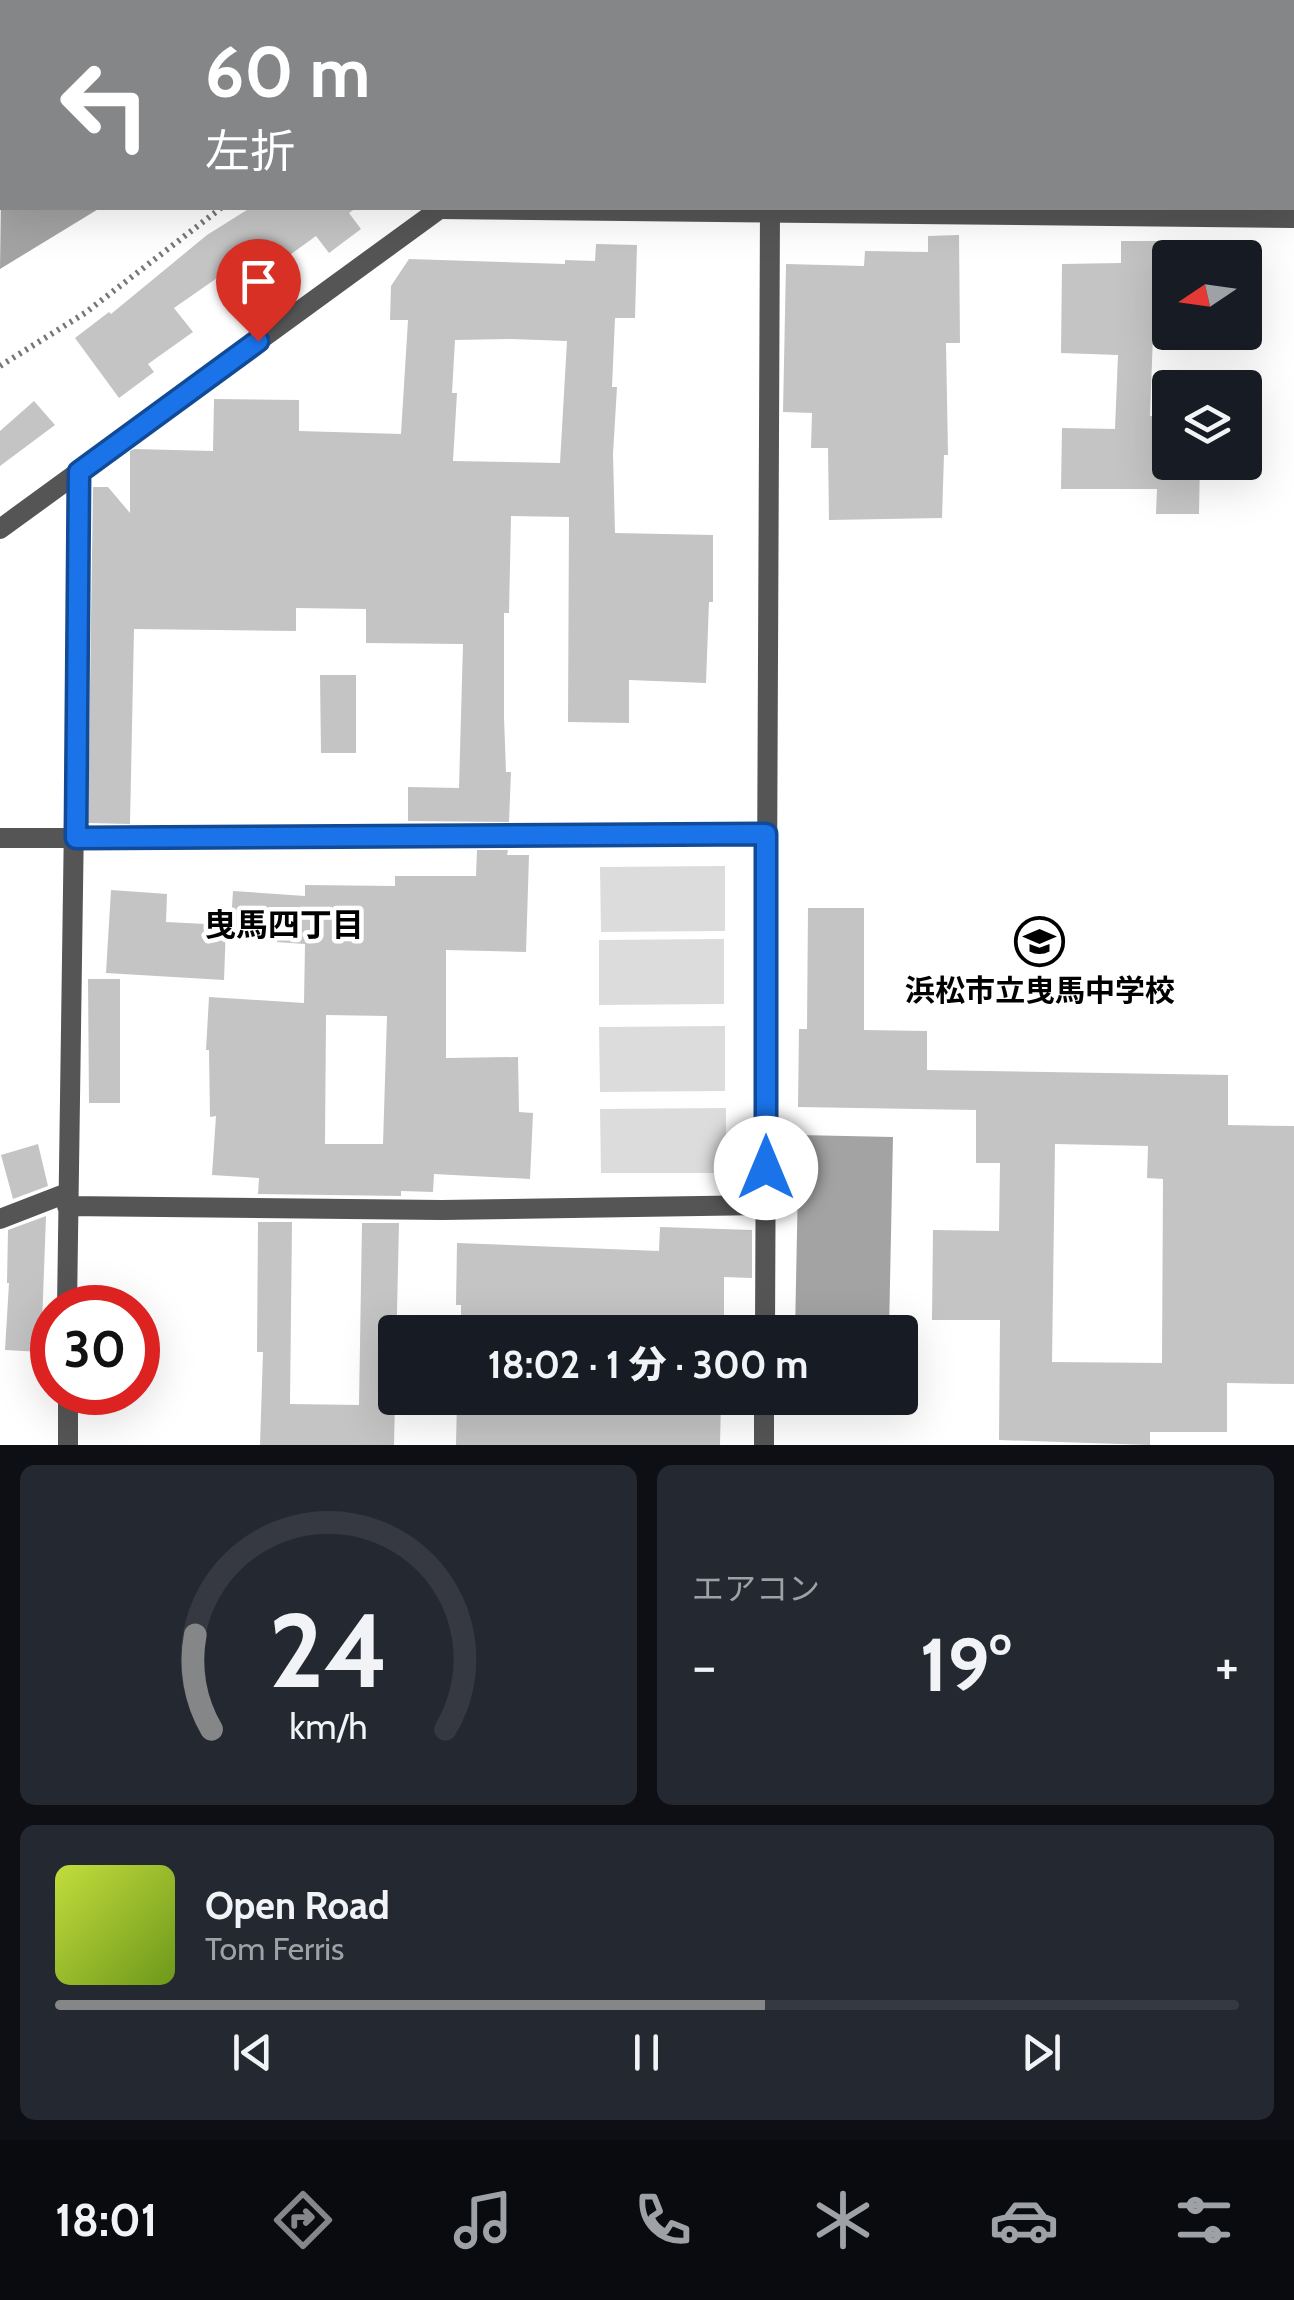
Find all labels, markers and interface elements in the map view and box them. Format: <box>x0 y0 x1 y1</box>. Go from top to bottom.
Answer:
text: 60 m <box>205 29 370 115</box>
icon: left <box>40 40 170 170</box>
text: 左折 <box>205 124 295 178</box>
pin <box>216 239 301 342</box>
north arrow <box>1152 240 1262 350</box>
map controls <box>1152 240 1262 480</box>
icon: arrive <box>231 254 286 309</box>
button: layers <box>1152 370 1262 480</box>
district label: 曳馬四丁目 <box>204 905 364 944</box>
school or university icon: 浜松市立曳馬中学校 <box>1014 916 1066 968</box>
place label: 浜松市立曳馬中学校 <box>905 972 1175 1009</box>
position arrow <box>714 1116 818 1220</box>
speed limit sign: 30 <box>30 1285 160 1415</box>
text: 18:02 · 1 分 · 300 m <box>488 1341 808 1388</box>
text: エアコン <box>692 1569 820 1608</box>
text: 24 <box>269 1587 388 1713</box>
text: 19° <box>920 1619 1011 1710</box>
text: − <box>692 1632 716 1699</box>
text: + <box>1215 1632 1239 1699</box>
text: km/h <box>289 1705 368 1748</box>
text: Open Road <box>205 1882 390 1929</box>
text: Tom Ferris <box>205 1929 344 1968</box>
icon: previous <box>225 2025 280 2080</box>
icon: pause <box>619 2025 674 2080</box>
icon: next <box>1014 2025 1069 2080</box>
icon: directions <box>268 2185 338 2255</box>
icon: music <box>448 2185 518 2255</box>
icon: phone <box>628 2185 698 2255</box>
icon: climate <box>808 2185 878 2255</box>
icon: car <box>989 2185 1059 2255</box>
icon: filters <box>1169 2185 1239 2255</box>
text: 18:01 <box>55 2193 157 2247</box>

